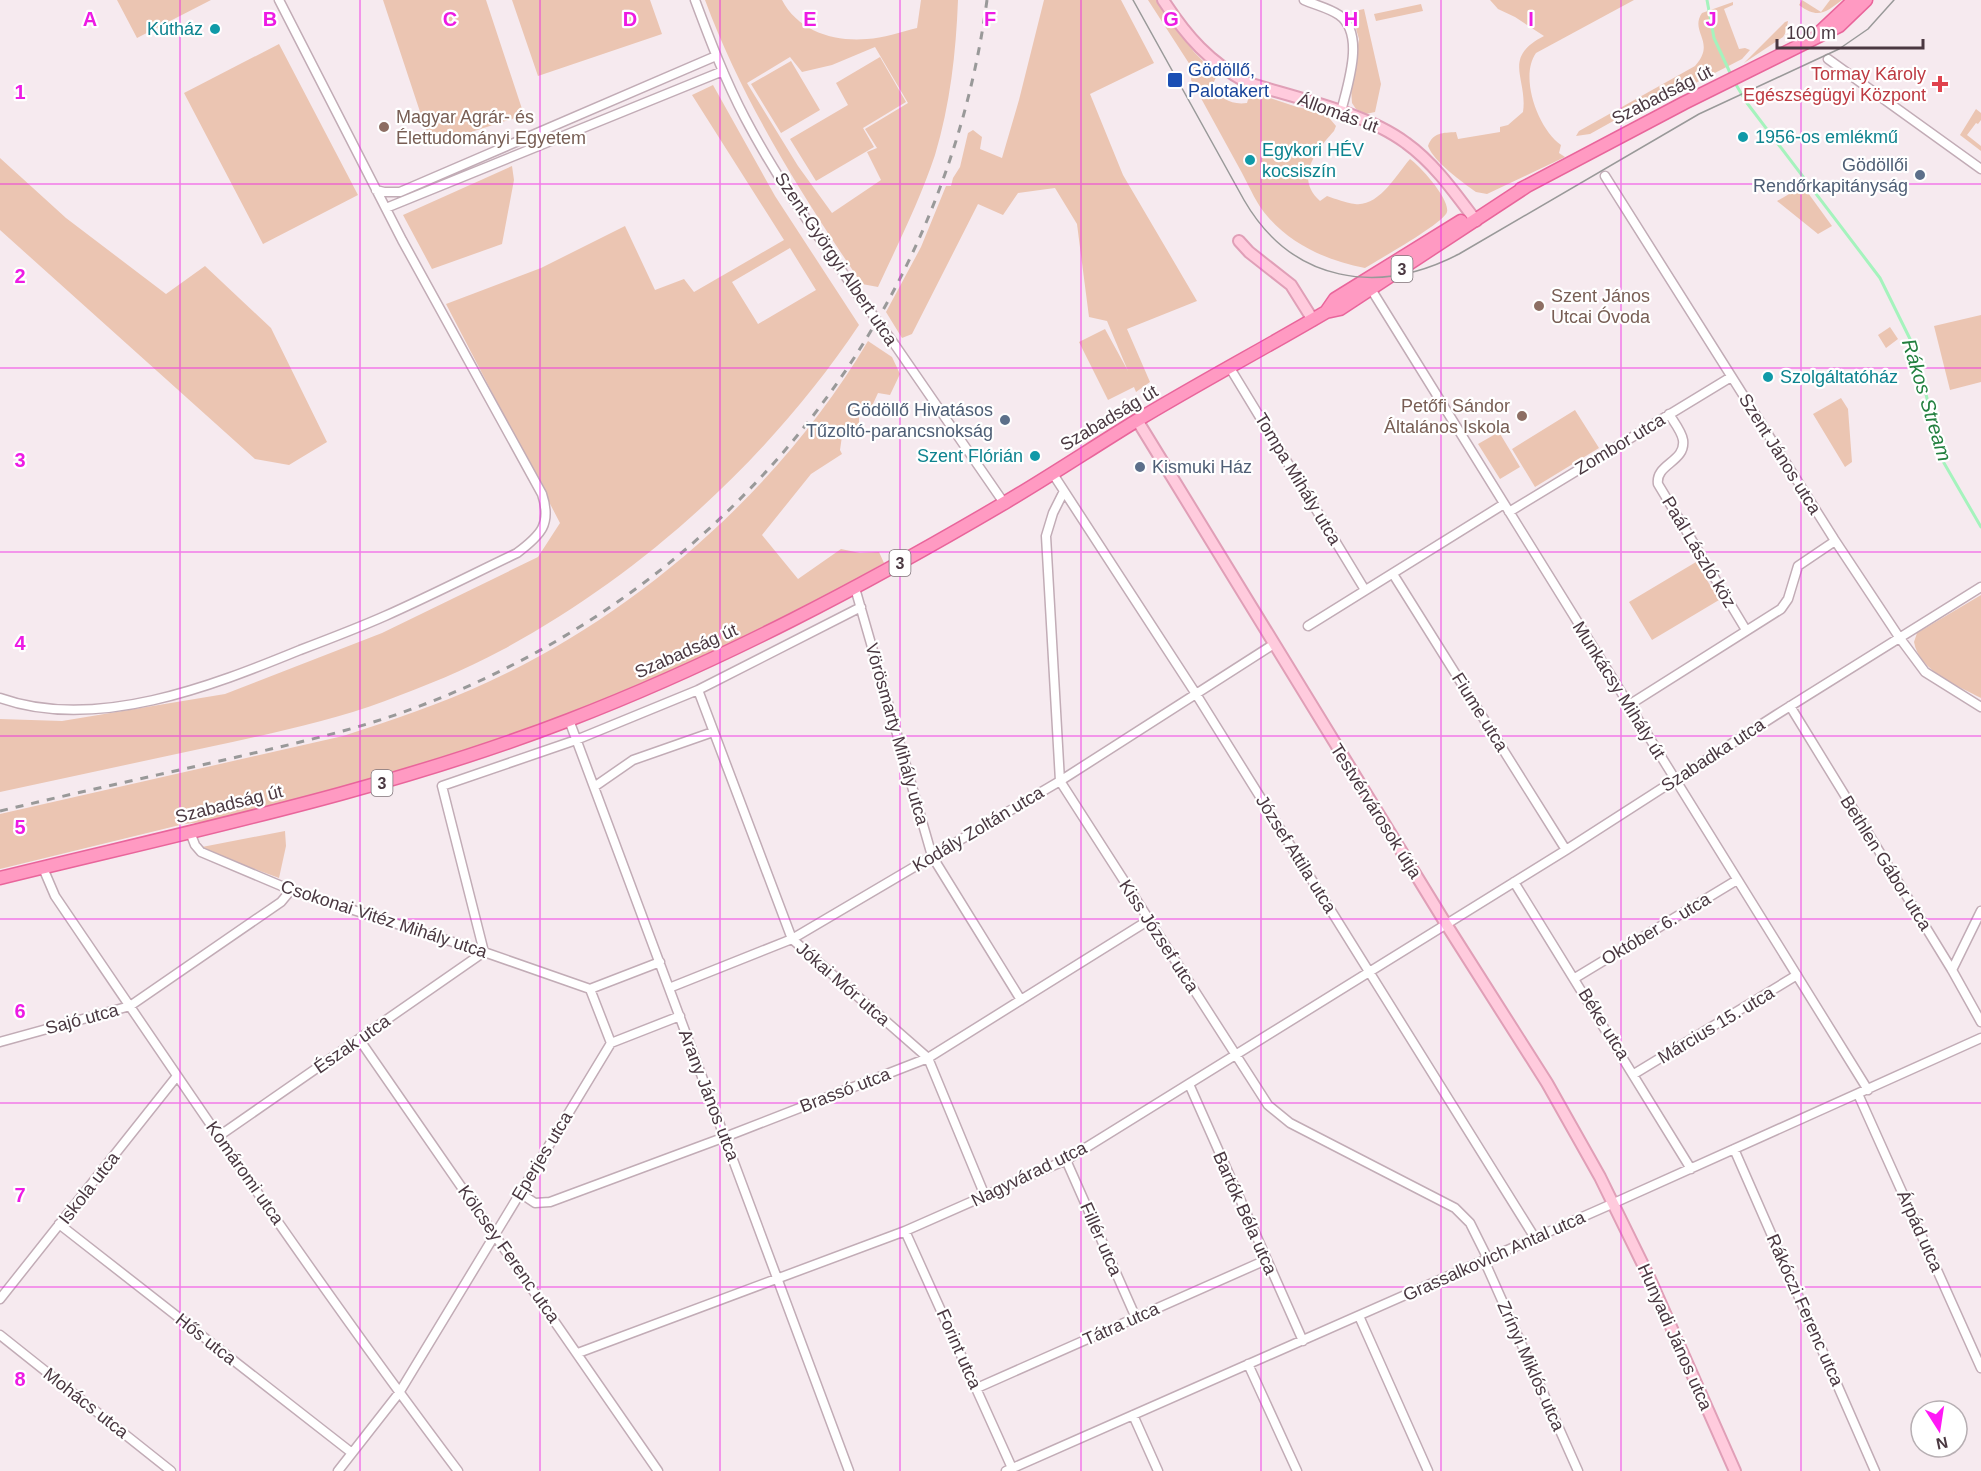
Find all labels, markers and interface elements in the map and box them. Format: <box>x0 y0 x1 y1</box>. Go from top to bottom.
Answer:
text: A <box>83 8 97 30</box>
text: B <box>263 8 277 30</box>
text: C <box>443 8 457 30</box>
text: D <box>623 8 637 30</box>
text: E <box>803 8 817 30</box>
text: F <box>984 8 996 30</box>
text: G <box>1163 8 1179 30</box>
text: H <box>1344 8 1358 30</box>
text: I <box>1528 8 1534 30</box>
text: J <box>1705 8 1717 30</box>
scale bar <box>1777 12 1922 50</box>
place label: Kútház <box>147 19 203 39</box>
marker: Kútház <box>208 22 222 36</box>
text: 100 m <box>1786 23 1836 43</box>
place label: Gödöllő, Palotakert <box>1188 60 1269 101</box>
street label: Szabadság út <box>1608 61 1716 129</box>
place label: Tormay Károly Egészségügyi Központ <box>1743 64 1926 105</box>
marker: Gödöllő, Palotakert <box>1166 71 1184 89</box>
marker: Tormay Károly Egészségügyi Központ <box>1931 75 1949 93</box>
text: 1 <box>14 81 26 103</box>
street label: Állomás út <box>1295 89 1381 137</box>
place label: Magyar Agrár- és Élettudományi Egyetem <box>396 107 586 148</box>
marker: Magyar Agrár- és Élettudományi Egyetem <box>377 120 391 134</box>
place label: 1956-os emlékmű <box>1755 127 1898 147</box>
marker: 1956-os emlékmű <box>1736 130 1750 144</box>
place label: Egykori HÉV kocsiszín <box>1262 140 1364 181</box>
marker: Egykori HÉV kocsiszín <box>1243 153 1257 167</box>
place label: Gödöllői Rendőrkapitányság <box>1753 155 1908 196</box>
marker: Gödöllői Rendőrkapitányság <box>1913 168 1927 182</box>
street label: Szent-Györgyi Albert utca <box>771 169 902 350</box>
road number: 3 <box>1392 256 1412 282</box>
text: 2 <box>14 265 26 287</box>
place label: Szent János Utcai Óvoda <box>1551 286 1651 327</box>
marker: Szent János Utcai Óvoda <box>1532 299 1546 313</box>
water label: Rákos Stream <box>1898 336 1956 464</box>
place label: Szolgáltatóház <box>1780 367 1898 387</box>
marker: Szolgáltatóház <box>1761 370 1775 384</box>
street label: Szabadság út <box>1057 381 1161 455</box>
street label: Szent János utca <box>1735 390 1826 519</box>
place label: Petőfi Sándor Általános Iskola <box>1384 396 1511 437</box>
place label: Gödöllő Hivatásos Tűzoltó-parancsnokság <box>806 400 993 441</box>
marker: Petőfi Sándor Általános Iskola <box>1515 409 1529 423</box>
street label: Zombor utca <box>1572 409 1669 479</box>
street label: Tompa Mihály utca <box>1251 410 1346 549</box>
marker: Gödöllő Hivatásos Tűzoltó-parancsnokság <box>998 413 1012 427</box>
place label: Szent Flórián <box>917 446 1023 466</box>
text: 3 <box>14 449 26 471</box>
marker: Szent Flórián <box>1028 449 1042 463</box>
place label: Kismuki Ház <box>1152 457 1252 477</box>
marker: Kismuki Ház <box>1133 460 1147 474</box>
street label: Paál László köz <box>1658 493 1740 611</box>
road number: 3 <box>890 550 910 576</box>
street label: Munkácsy Mihály út <box>1569 618 1669 762</box>
street label: Szabadság út <box>632 619 740 683</box>
text: 4 <box>14 632 26 654</box>
street label: Vörösmarty Mihály utca <box>861 641 933 828</box>
street label: Fiume utca <box>1448 669 1513 756</box>
street label: Szabadka utca <box>1658 714 1769 796</box>
street label: Testvérvárosok útja <box>1326 740 1426 883</box>
road number: 3 <box>372 770 392 796</box>
street label: Szabadság út <box>173 781 285 827</box>
street label: Kodály Zoltán utca <box>909 782 1048 876</box>
street label: József Attila utca <box>1252 791 1341 917</box>
street label: Bethlen Gábor utca <box>1836 792 1936 935</box>
text: 5 <box>14 816 26 838</box>
street label: Csokonai Vitéz Mihály utca <box>278 876 491 962</box>
street label: Kiss József utca <box>1115 876 1203 997</box>
street label: Október 6. utca <box>1598 888 1715 969</box>
street label: Jókai Mór utca <box>792 938 894 1031</box>
street label: Március 15. utca <box>1654 982 1779 1068</box>
street label: Béke utca <box>1574 985 1634 1064</box>
street label: Sajó utca <box>43 999 122 1038</box>
text: 6 <box>14 1000 26 1022</box>
street label: Észak utca <box>310 1010 395 1077</box>
street label: Arany János utca <box>675 1026 744 1164</box>
street label: Brassó utca <box>797 1063 894 1116</box>
street label: Eperjes utca <box>508 1107 577 1204</box>
street label: Komáromi utca <box>202 1118 288 1229</box>
street label: Nagyvárad utca <box>968 1137 1091 1211</box>
street label: Iskola utca <box>55 1147 124 1228</box>
street label: Bartók Béla utca <box>1209 1149 1281 1278</box>
street label: Kölcsey Ferenc utca <box>454 1181 565 1327</box>
text: 7 <box>14 1184 26 1206</box>
street label: Árpád utca <box>1893 1187 1947 1276</box>
street label: Fillér utca <box>1076 1199 1126 1280</box>
street label: Grassalkovich Antal utca <box>1400 1206 1589 1305</box>
street label: Rákóczi Ferenc utca <box>1762 1231 1848 1390</box>
street label: Hunyadi János utca <box>1634 1261 1717 1414</box>
street label: Tátra utca <box>1080 1298 1163 1350</box>
street label: Zrínyi Miklós utca <box>1493 1298 1569 1435</box>
street label: Forint utca <box>933 1306 986 1393</box>
street label: Hős utca <box>172 1309 241 1369</box>
street label: Mohács utca <box>40 1364 133 1443</box>
text: 8 <box>14 1368 26 1390</box>
north arrow <box>1909 1399 1969 1459</box>
text: N <box>1935 1434 1949 1453</box>

